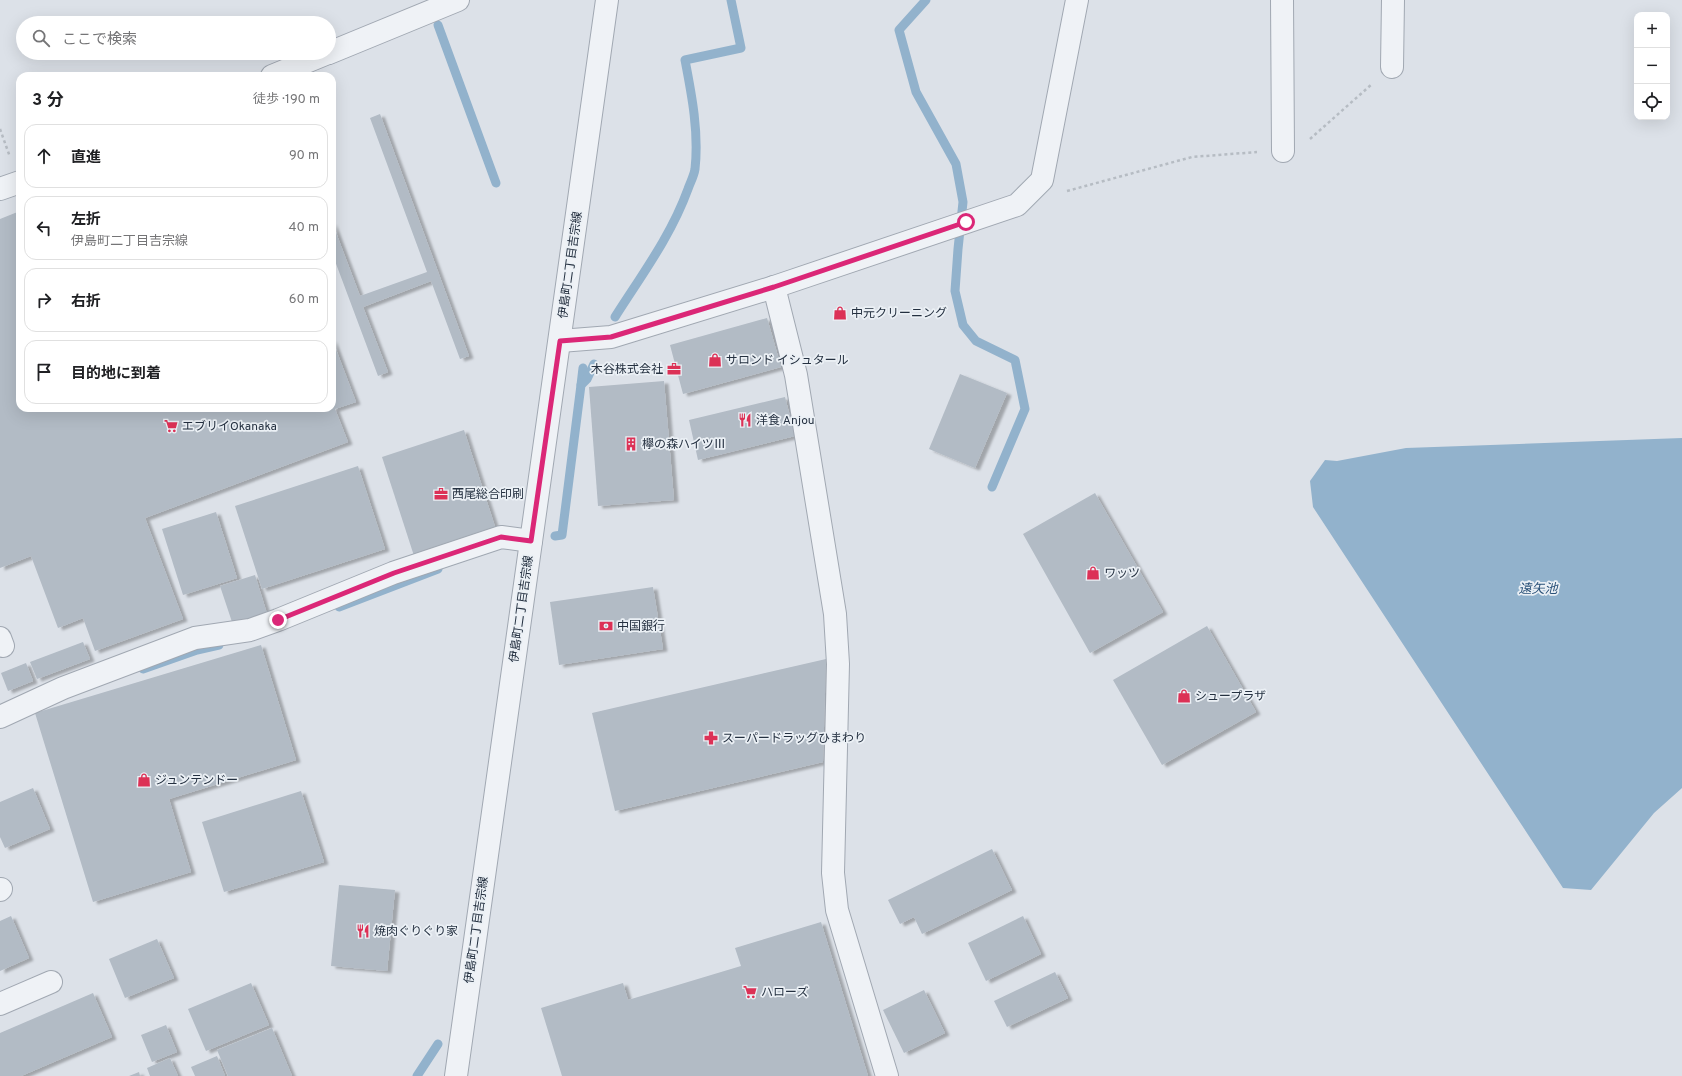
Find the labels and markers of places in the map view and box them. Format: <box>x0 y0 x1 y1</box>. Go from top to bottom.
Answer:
shop icon: 中元クリーニング <box>832 305 848 321</box>
place label: 中元クリーニング <box>851 306 947 322</box>
shop icon: サロンド イシュタール <box>707 352 723 368</box>
place label: サロンド イシュタール <box>726 353 849 369</box>
office icon: 木谷株式会社 <box>666 361 682 377</box>
place label: 木谷株式会社 <box>591 362 663 378</box>
restaurant icon: 洋食 Anjou <box>737 412 753 428</box>
place label: 洋食 Anjou <box>756 413 815 429</box>
supermarket icon: エブリイOkanaka <box>163 418 179 434</box>
place label: エブリイOkanaka <box>182 419 277 435</box>
building icon: 欅の森ハイツⅢ <box>623 436 639 452</box>
place label: 欅の森ハイツⅢ <box>642 437 726 453</box>
office icon: 西尾総合印刷 <box>433 486 449 502</box>
place label: 西尾総合印刷 <box>452 487 524 503</box>
shop icon: ワッツ <box>1085 565 1101 581</box>
place label: ワッツ <box>1104 566 1140 582</box>
bank icon: 中国銀行 <box>598 618 614 634</box>
place label: 中国銀行 <box>617 619 665 635</box>
shop icon: シュープラザ <box>1176 688 1192 704</box>
place label: シュープラザ <box>1195 689 1266 705</box>
pharmacy icon: スーパードラッグひまわり <box>703 730 719 746</box>
place label: スーパードラッグひまわり <box>722 731 866 747</box>
shop icon: ジュンテンドー <box>136 772 152 788</box>
place label: ジュンテンドー <box>155 773 238 789</box>
restaurant icon: 焼肉ぐりぐり家 <box>355 923 371 939</box>
place label: 焼肉ぐりぐり家 <box>374 924 458 940</box>
supermarket icon: ハローズ <box>742 984 758 1000</box>
place label: ハローズ <box>761 985 808 1001</box>

